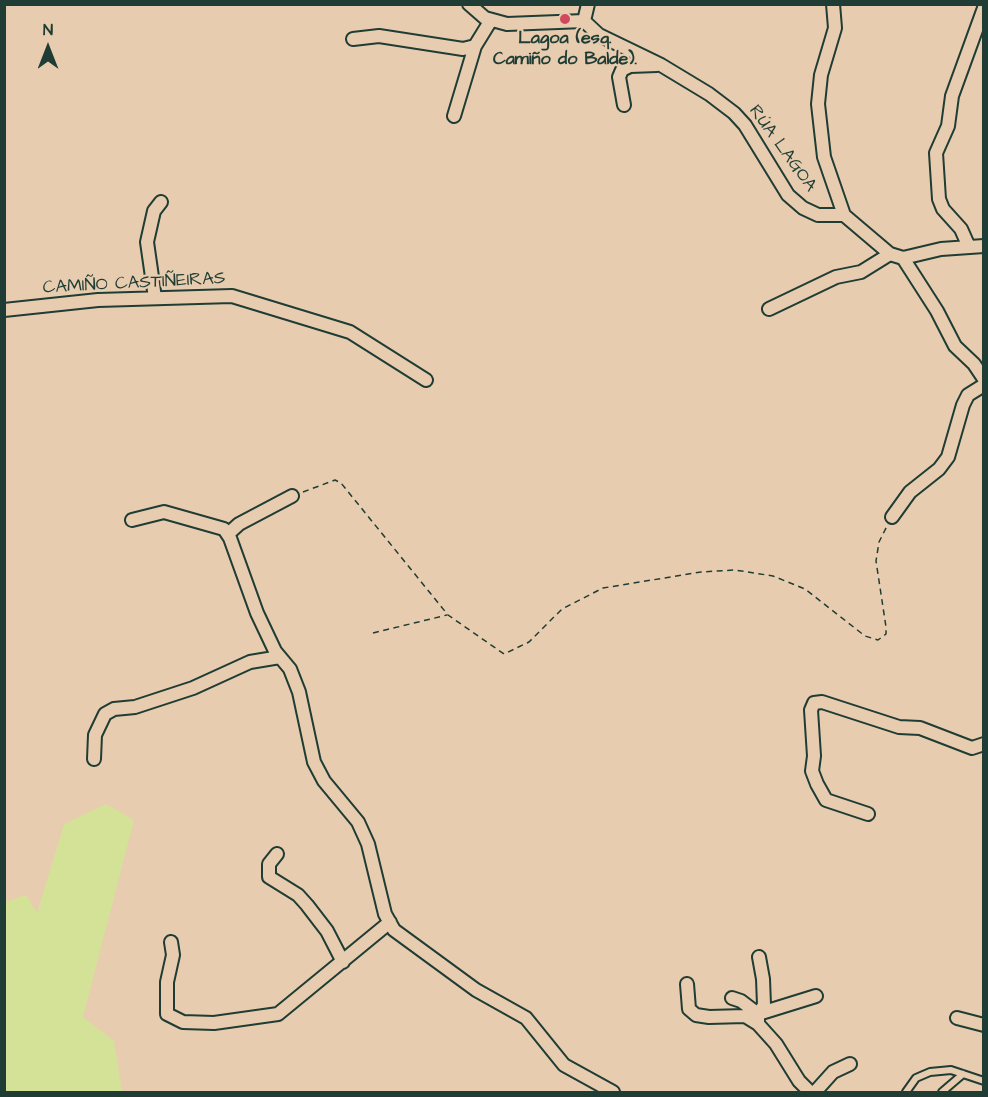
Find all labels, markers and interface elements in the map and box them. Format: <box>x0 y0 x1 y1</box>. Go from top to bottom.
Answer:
marker: Lagoa (esq. Camiño do Balde). <box>558 12 572 26</box>
north arrow <box>18 18 78 78</box>
text: N <box>43 19 53 41</box>
place label: Lagoa (esq. Camiño do Balde). <box>493 28 637 70</box>
street label: RÚA LAGOA <box>743 102 821 196</box>
street label: CAMIÑO CASTIÑEIRAS <box>42 268 226 300</box>

